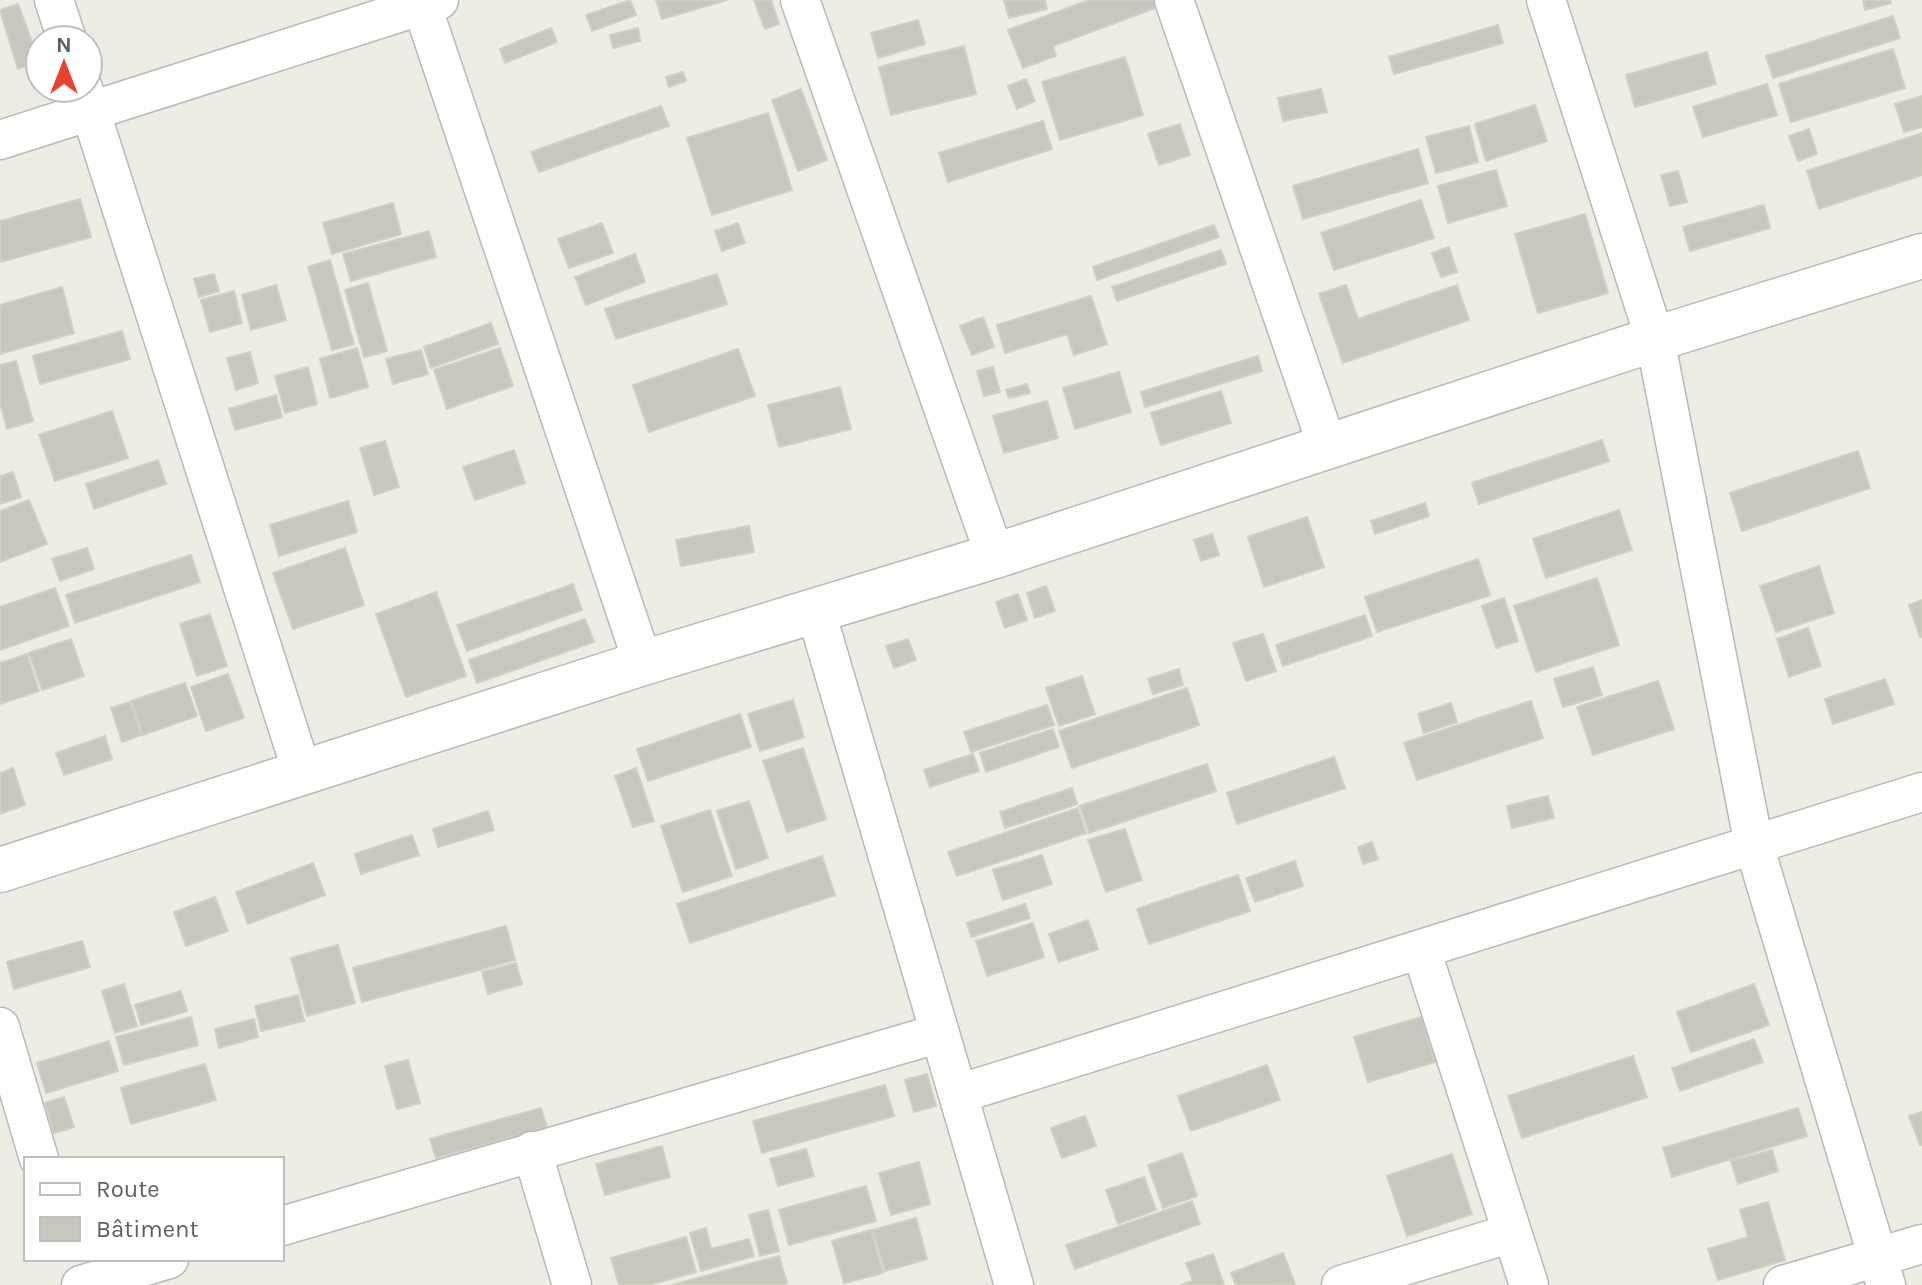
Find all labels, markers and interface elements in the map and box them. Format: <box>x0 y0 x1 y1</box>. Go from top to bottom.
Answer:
north arrow <box>24 24 104 104</box>
text: N <box>56 32 72 58</box>
legend <box>24 1157 284 1261</box>
text: Route <box>96 1175 160 1203</box>
text: Bâtiment <box>96 1215 199 1243</box>

